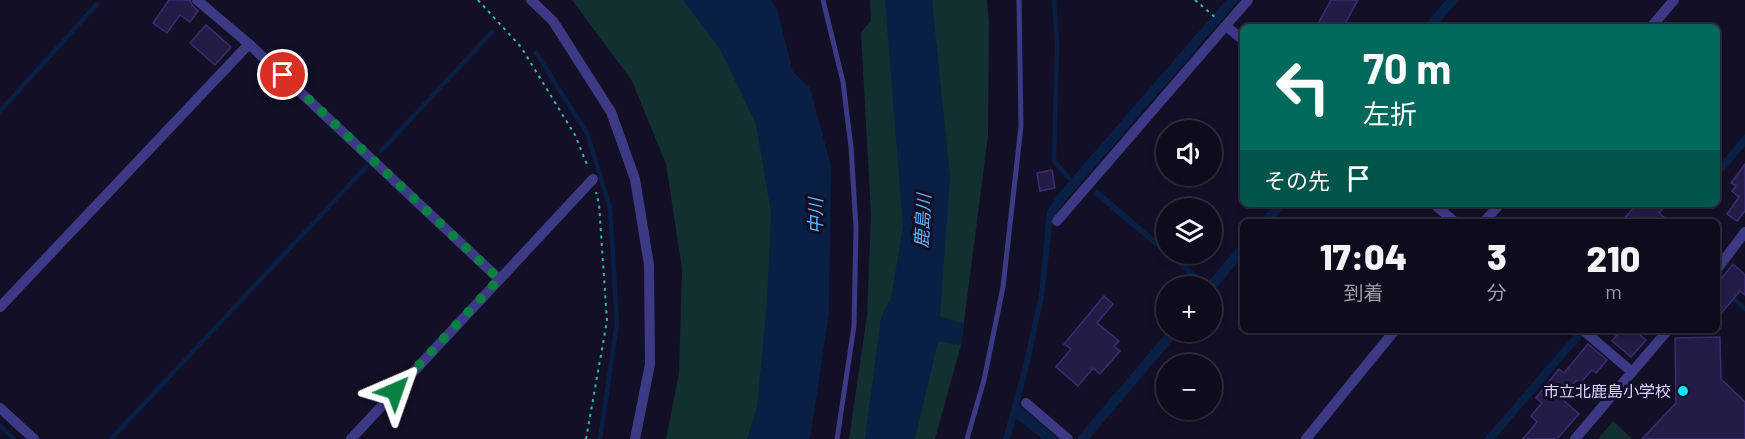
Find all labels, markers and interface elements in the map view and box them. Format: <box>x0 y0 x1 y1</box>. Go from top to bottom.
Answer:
text: 70 m <box>1363 42 1451 92</box>
icon: left <box>1264 48 1342 126</box>
pin <box>257 49 308 100</box>
icon: arrive <box>266 58 299 91</box>
text: 左折 <box>1363 97 1417 129</box>
map controls <box>1156 120 1222 420</box>
button: sound <box>1156 120 1222 186</box>
icon: arrive <box>1342 162 1375 195</box>
text: その先 <box>1264 167 1330 193</box>
water label: 鹿島川 <box>910 191 935 248</box>
water label: 中川 <box>804 196 826 234</box>
button: layers <box>1156 198 1222 264</box>
text: 17:04 <box>1320 234 1407 277</box>
text: 3 <box>1487 234 1507 277</box>
text: 210 <box>1587 236 1640 279</box>
button: + <box>1156 276 1222 342</box>
text: m <box>1605 279 1622 303</box>
text: 到着 <box>1343 280 1383 304</box>
text: 分 <box>1487 280 1507 304</box>
button: − <box>1156 354 1222 420</box>
position arrow <box>363 359 427 423</box>
place label: 市立北鹿島小学校 <box>1543 381 1671 400</box>
marker: 市立北鹿島小学校 <box>1676 384 1690 398</box>

